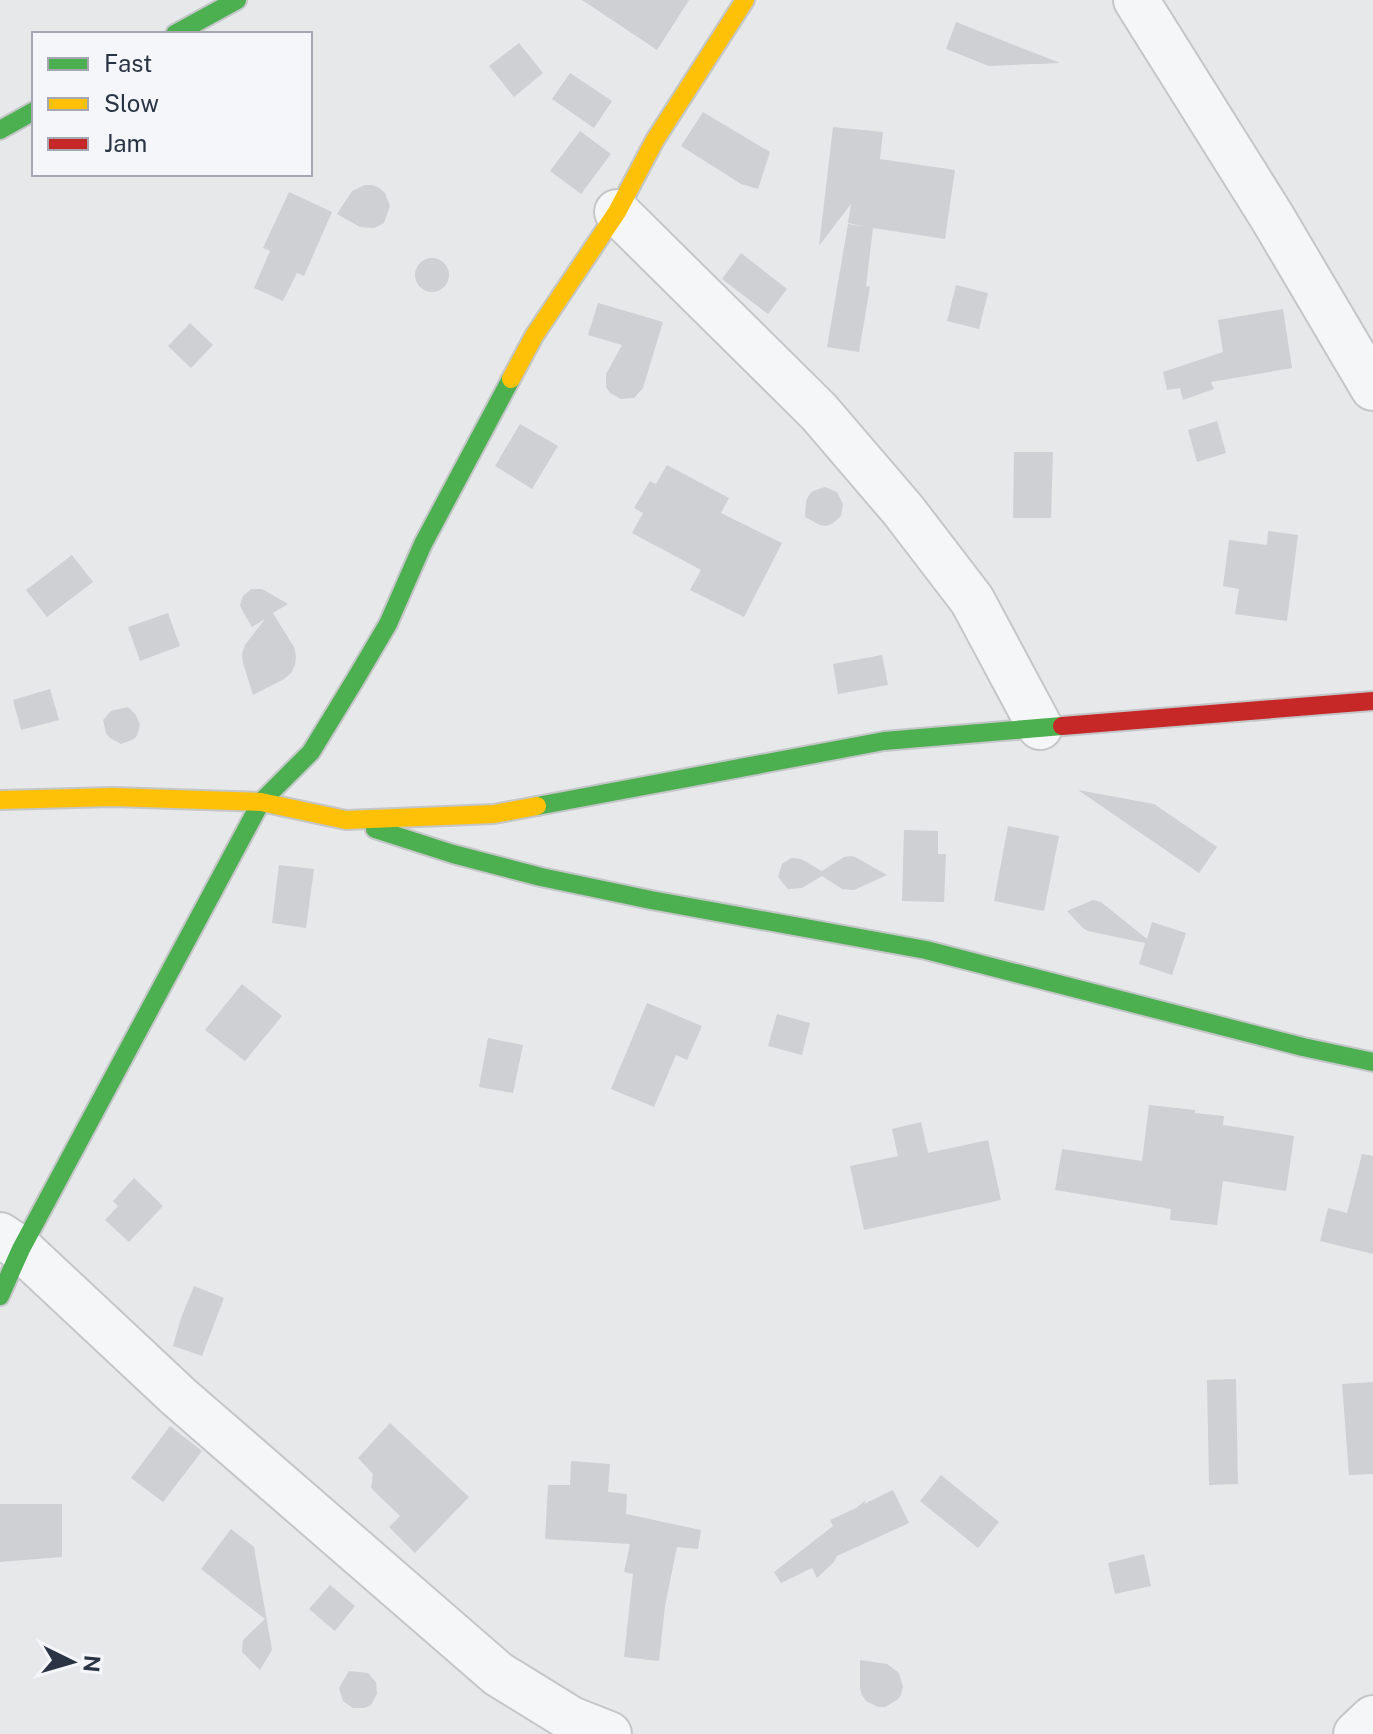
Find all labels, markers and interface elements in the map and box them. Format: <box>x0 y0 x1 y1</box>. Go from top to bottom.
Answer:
legend <box>32 32 312 176</box>
text: Fast <box>104 49 152 77</box>
text: Slow <box>104 89 159 117</box>
text: Jam <box>104 129 147 157</box>
north arrow <box>32 1622 112 1702</box>
text: N <box>78 1654 106 1673</box>

